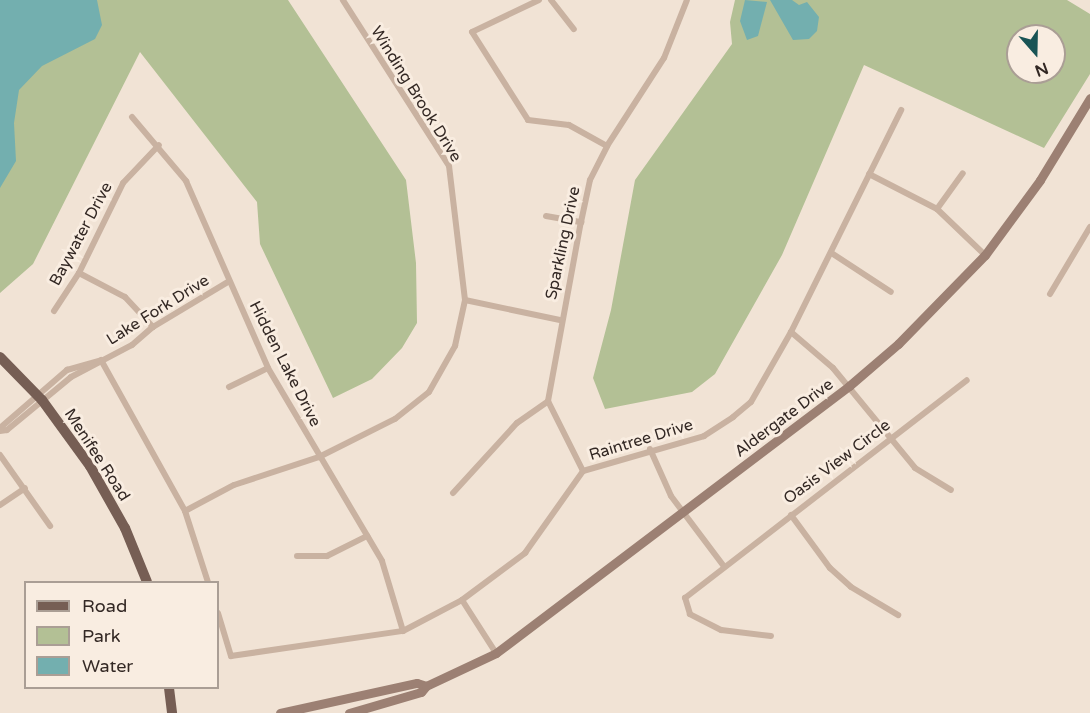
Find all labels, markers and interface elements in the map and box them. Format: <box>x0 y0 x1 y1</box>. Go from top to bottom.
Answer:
street label: Winding Brook Drive <box>366 23 466 165</box>
north arrow <box>1006 24 1066 84</box>
text: N <box>1032 57 1051 81</box>
street label: Baywater Drive <box>46 179 116 289</box>
street label: Sparkling Drive <box>542 185 584 301</box>
street label: Lake Fork Drive <box>103 271 213 349</box>
street label: Hidden Lake Drive <box>245 298 325 430</box>
street label: Aldergate Drive <box>731 375 837 461</box>
street label: Menifee Road <box>60 405 134 505</box>
street label: Raintree Drive <box>587 415 695 465</box>
street label: Oasis View Circle <box>780 416 894 508</box>
legend <box>24 581 219 689</box>
text: Road <box>82 595 127 617</box>
text: Park <box>82 625 120 647</box>
text: Water <box>82 655 133 677</box>

